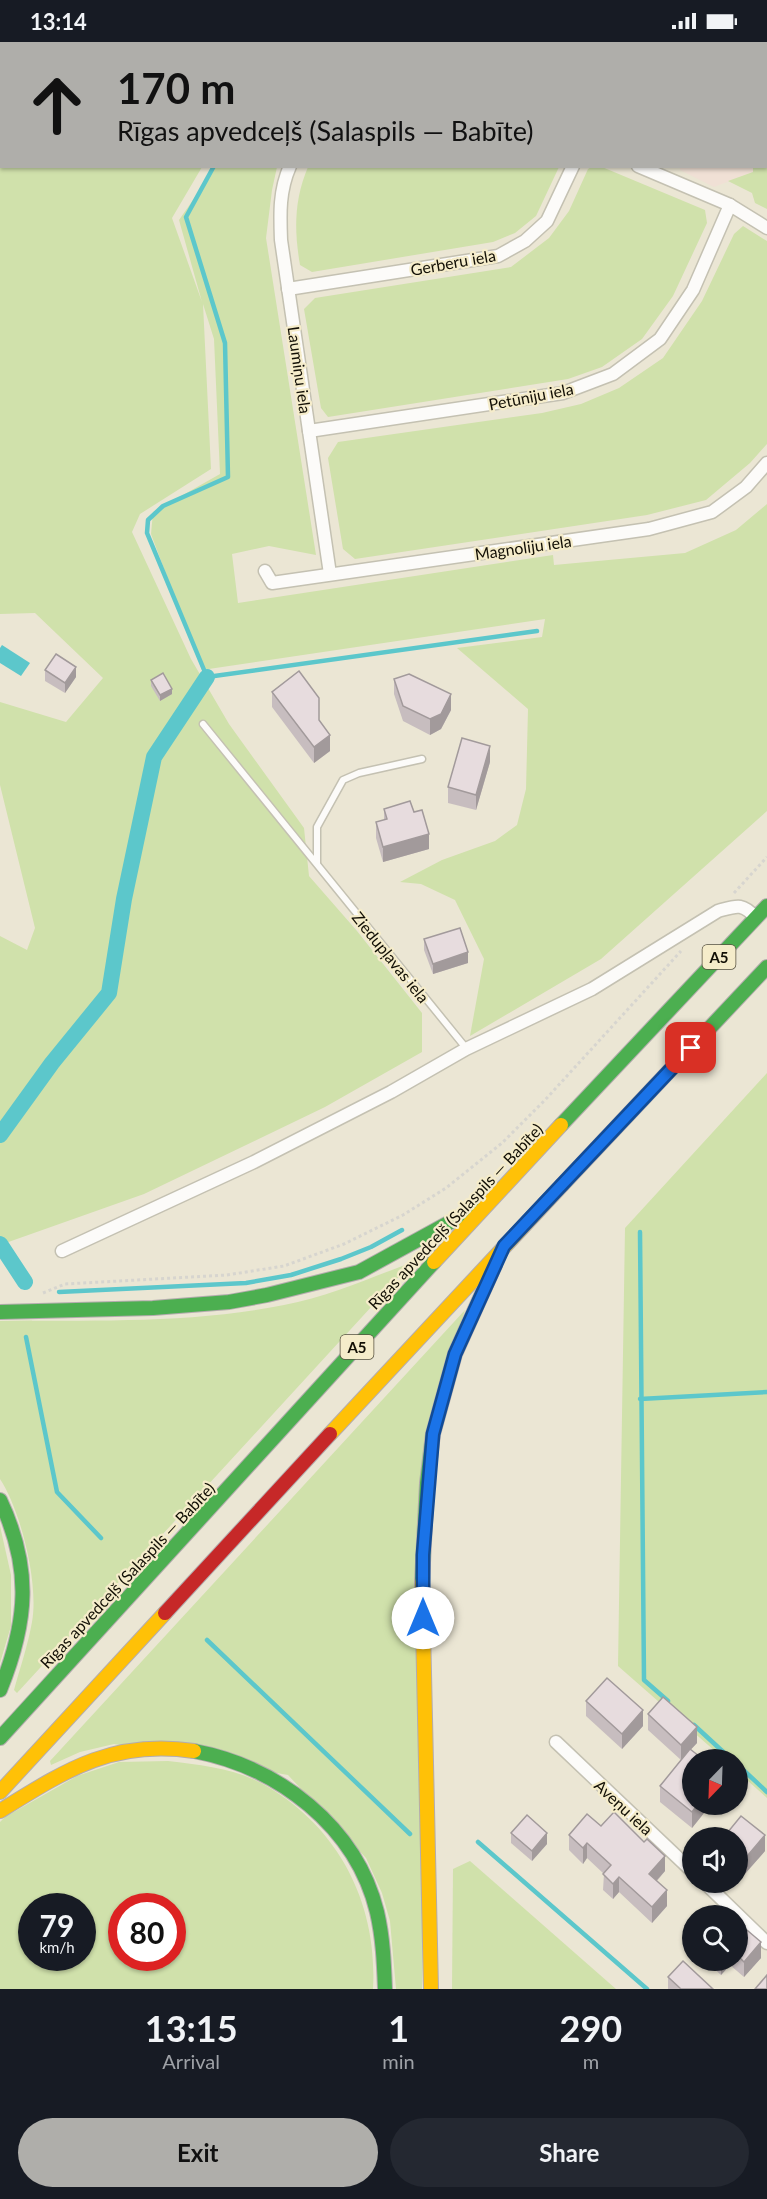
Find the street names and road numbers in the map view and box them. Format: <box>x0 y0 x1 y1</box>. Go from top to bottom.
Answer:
street label: Gerberu iela <box>409 245 497 279</box>
street label: Laumiņu iela <box>284 325 316 415</box>
street label: Petūniju iela <box>487 378 575 414</box>
street label: Magnoliju iela <box>473 531 573 563</box>
street label: Ziedupļavas iela <box>349 908 433 1006</box>
road number: A5 <box>702 945 736 969</box>
street label: Rīgas apvedceļš (Salaspils — Babīte) <box>364 1119 546 1313</box>
road number: A5 <box>340 1335 374 1359</box>
street label: Rīgas apvedceļš (Salaspils — Babīte) <box>36 1478 218 1672</box>
street label: Aveņu iela <box>591 1775 657 1839</box>

